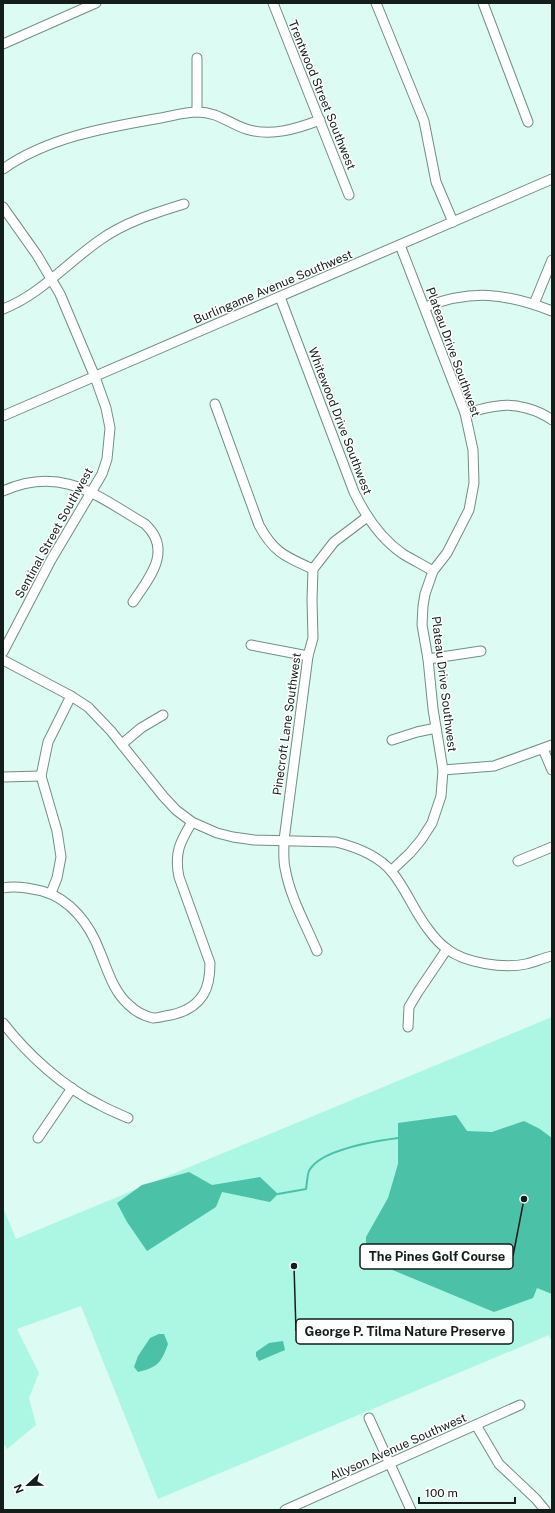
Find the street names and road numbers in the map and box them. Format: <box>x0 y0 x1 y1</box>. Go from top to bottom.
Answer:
street label: Trentwood Street Southwest <box>286 18 359 172</box>
street label: Burlingame Avenue Southwest <box>192 247 355 327</box>
street label: Plateau Drive Southwest <box>423 285 483 419</box>
street label: Whitewood Drive Southwest <box>305 345 375 497</box>
street label: Sentinal Street Southwest <box>12 465 96 601</box>
street label: Plateau Drive Southwest <box>429 615 459 753</box>
street label: Pinecroft Lane Southwest <box>270 652 304 796</box>
street label: Allyson Avenue Southwest <box>327 1410 469 1484</box>

